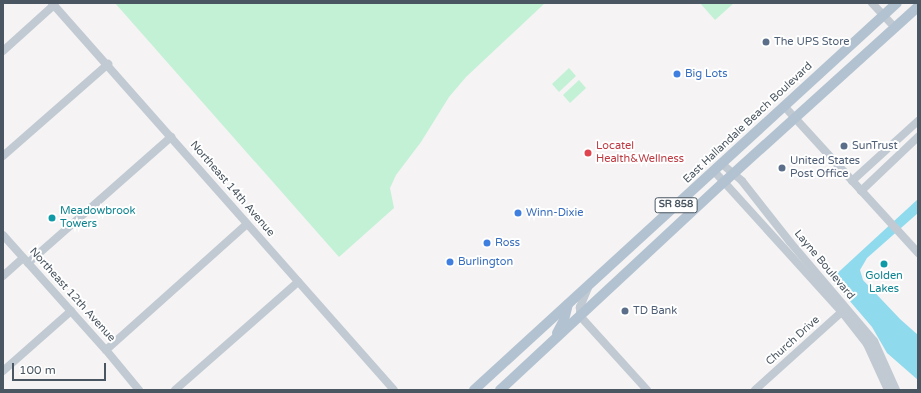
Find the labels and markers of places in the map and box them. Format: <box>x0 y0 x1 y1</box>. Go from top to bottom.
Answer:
place label: The UPS Store <box>774 35 849 49</box>
marker: The UPS Store <box>761 37 771 47</box>
place label: Big Lots <box>685 67 728 81</box>
marker: Big Lots <box>672 69 682 79</box>
place label: SunTrust <box>852 139 898 153</box>
place label: Locatel Health&Wellness <box>596 140 684 166</box>
marker: SunTrust <box>839 141 849 151</box>
marker: Locatel Health&Wellness <box>583 148 593 158</box>
place label: United States Post Office <box>790 155 860 181</box>
marker: United States Post Office <box>777 163 787 173</box>
place label: Meadowbrook Towers <box>60 205 136 231</box>
place label: Winn-Dixie <box>526 206 583 220</box>
marker: Winn-Dixie <box>513 208 523 218</box>
marker: Meadowbrook Towers <box>47 213 57 223</box>
place label: Ross <box>495 236 520 250</box>
marker: Ross <box>482 238 492 248</box>
place label: Burlington <box>458 255 513 269</box>
marker: Burlington <box>445 257 455 267</box>
marker: Golden Lakes <box>879 259 889 269</box>
place label: Golden Lakes <box>865 270 903 296</box>
place label: TD Bank <box>633 304 677 318</box>
marker: TD Bank <box>620 306 630 316</box>

